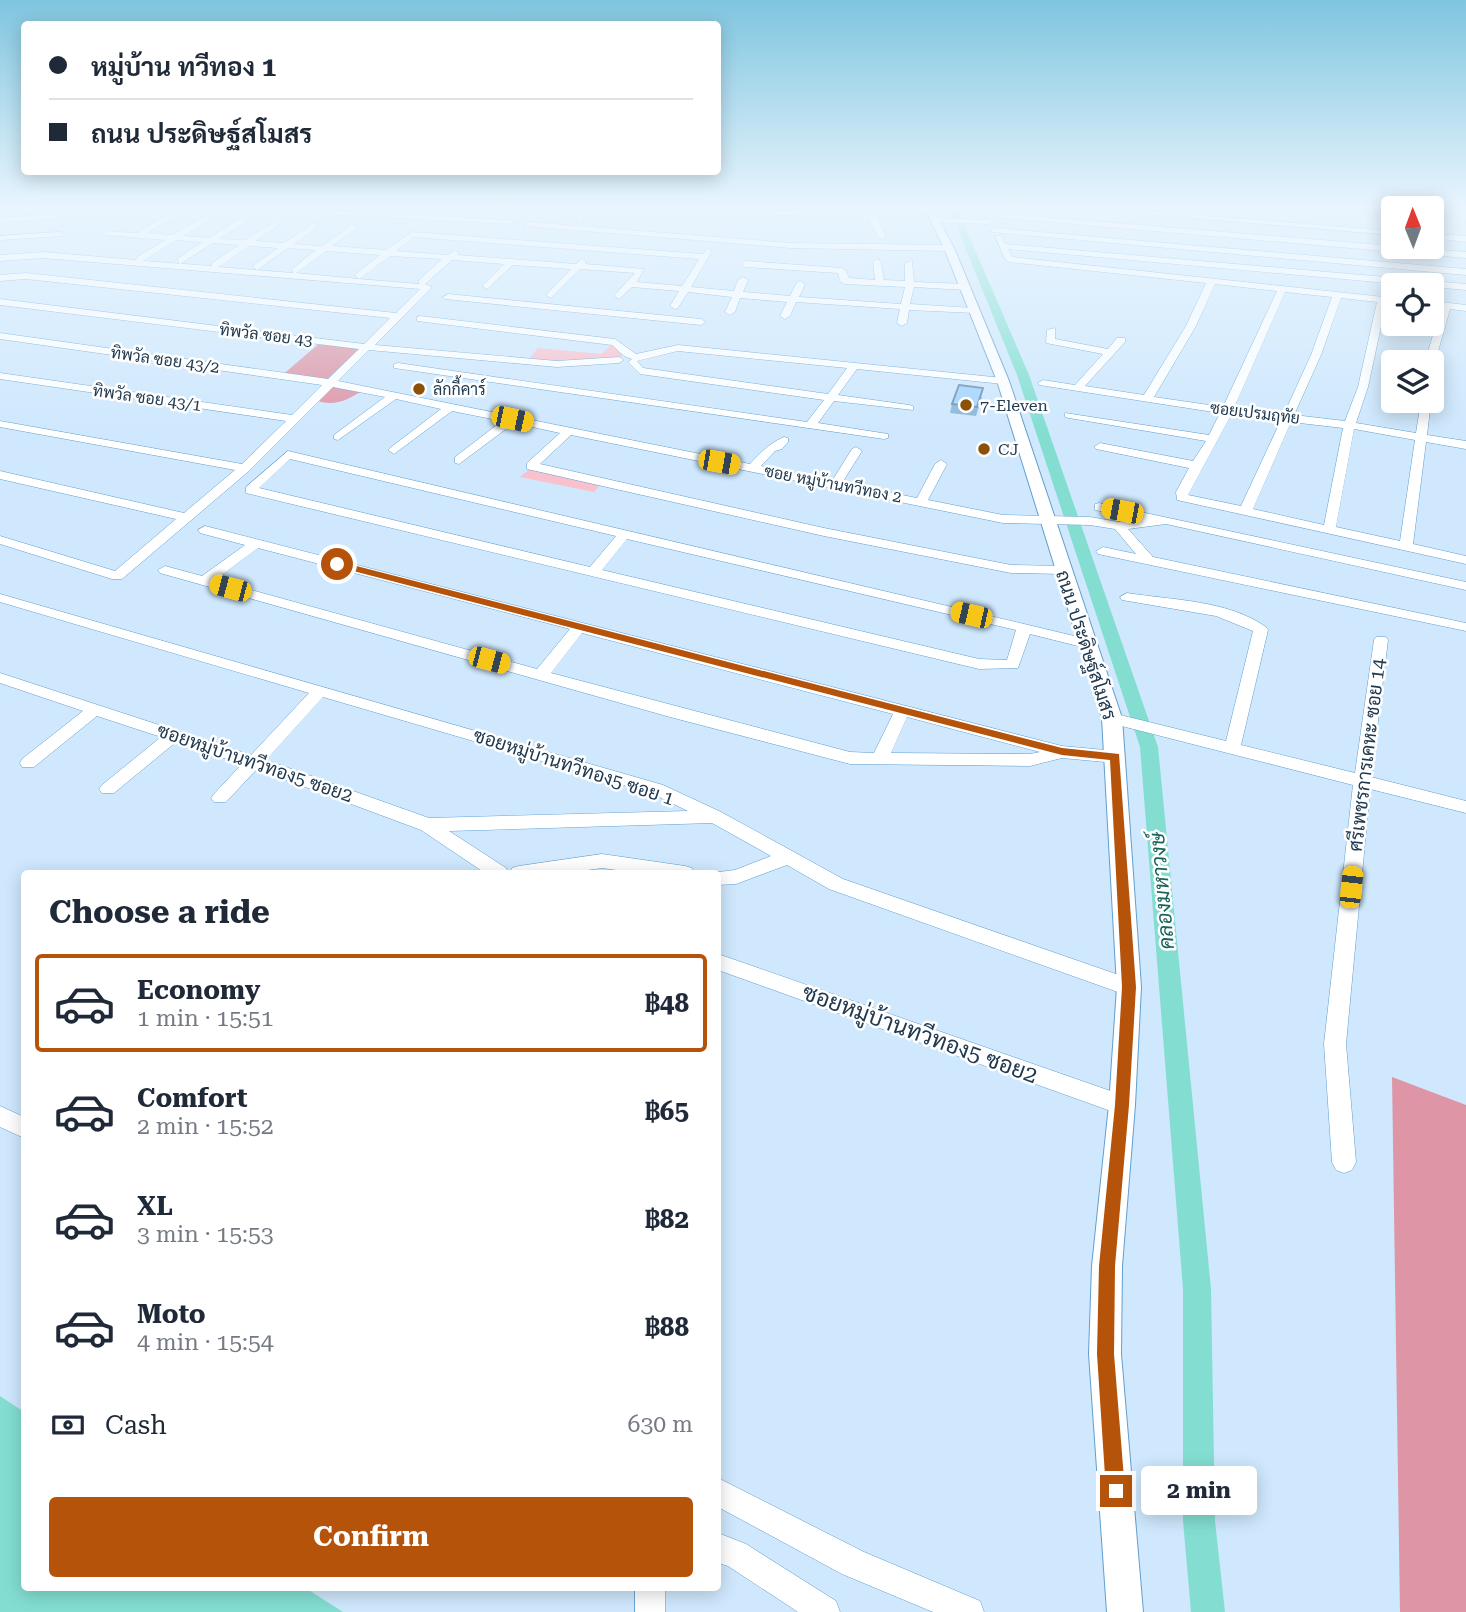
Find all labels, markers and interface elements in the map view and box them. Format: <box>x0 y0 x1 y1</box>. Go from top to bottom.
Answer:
text: หมู่บ้าน ทวีทอง 1 <box>91 52 276 82</box>
text: ถนน ประดิษฐ์สโมสร <box>91 119 312 149</box>
north arrow <box>1381 196 1444 259</box>
map controls <box>1381 196 1444 413</box>
button: locate <box>1381 273 1444 336</box>
street label: ทิพวัล ซอย 43 <box>218 319 314 350</box>
street label: ทิพวัล ซอย 43/2 <box>109 342 221 377</box>
button: layers <box>1381 350 1444 413</box>
place label: ลักกี้คาร์ <box>433 375 486 399</box>
street label: ทิพวัล ซอย 43/1 <box>91 380 203 415</box>
marker: ลักกี้คาร์ <box>411 381 427 397</box>
place label: 7-Eleven <box>980 396 1048 415</box>
marker: 7-Eleven <box>958 397 974 413</box>
street label: ซอยเปรมฤทัย <box>1209 397 1301 428</box>
car <box>490 404 535 434</box>
place label: CJ <box>998 440 1019 459</box>
marker: CJ <box>976 441 992 457</box>
car <box>697 448 742 476</box>
street label: ซอย หมู่บ้านทวีทอง 2 <box>762 459 904 509</box>
car <box>1100 497 1145 525</box>
route start <box>321 548 353 580</box>
street label: ถนน ประดิษฐ์สโมสร <box>1050 567 1122 723</box>
car <box>207 572 254 604</box>
car <box>949 600 994 630</box>
car <box>466 644 513 676</box>
street label: ศรีเพชรการเคหะ ซอย 14 <box>1343 657 1390 853</box>
street label: ซอยหมู่บ้านทวีทอง5 ซอย2 <box>154 718 356 809</box>
street label: ซอยหมู่บ้านทวีทอง5 ซอย 1 <box>470 723 678 812</box>
water label: คลองมหาวงษ์ <box>1143 829 1179 951</box>
car <box>1339 865 1364 909</box>
text: Choose a ride <box>49 893 270 931</box>
icon: car <box>53 972 116 1035</box>
text: Economy <box>137 975 260 1005</box>
street label: ซอยหมู่บ้านทวีทอง5 ซอย2 <box>798 977 1042 1092</box>
text: ฿48 <box>645 988 689 1018</box>
text: 1 min · 15:51 <box>137 1005 274 1032</box>
icon: car <box>53 1080 116 1143</box>
text: Comfort <box>137 1083 247 1113</box>
text: ฿65 <box>645 1096 689 1126</box>
text: 2 min · 15:52 <box>137 1113 274 1140</box>
icon: car <box>53 1188 116 1251</box>
text: XL <box>137 1191 173 1221</box>
text: ฿82 <box>645 1204 689 1234</box>
text: 3 min · 15:53 <box>137 1221 274 1248</box>
icon: car <box>53 1296 116 1359</box>
text: Moto <box>137 1299 206 1329</box>
text: ฿88 <box>645 1312 689 1342</box>
text: 4 min · 15:54 <box>137 1329 274 1356</box>
icon: cash <box>49 1406 87 1444</box>
text: Cash <box>105 1410 167 1440</box>
text: 630 m <box>628 1411 693 1438</box>
callout: 2 min <box>1140 1466 1256 1516</box>
route end <box>1100 1475 1132 1507</box>
text: 2 min <box>1167 1477 1231 1504</box>
button: Confirm <box>49 1497 693 1577</box>

